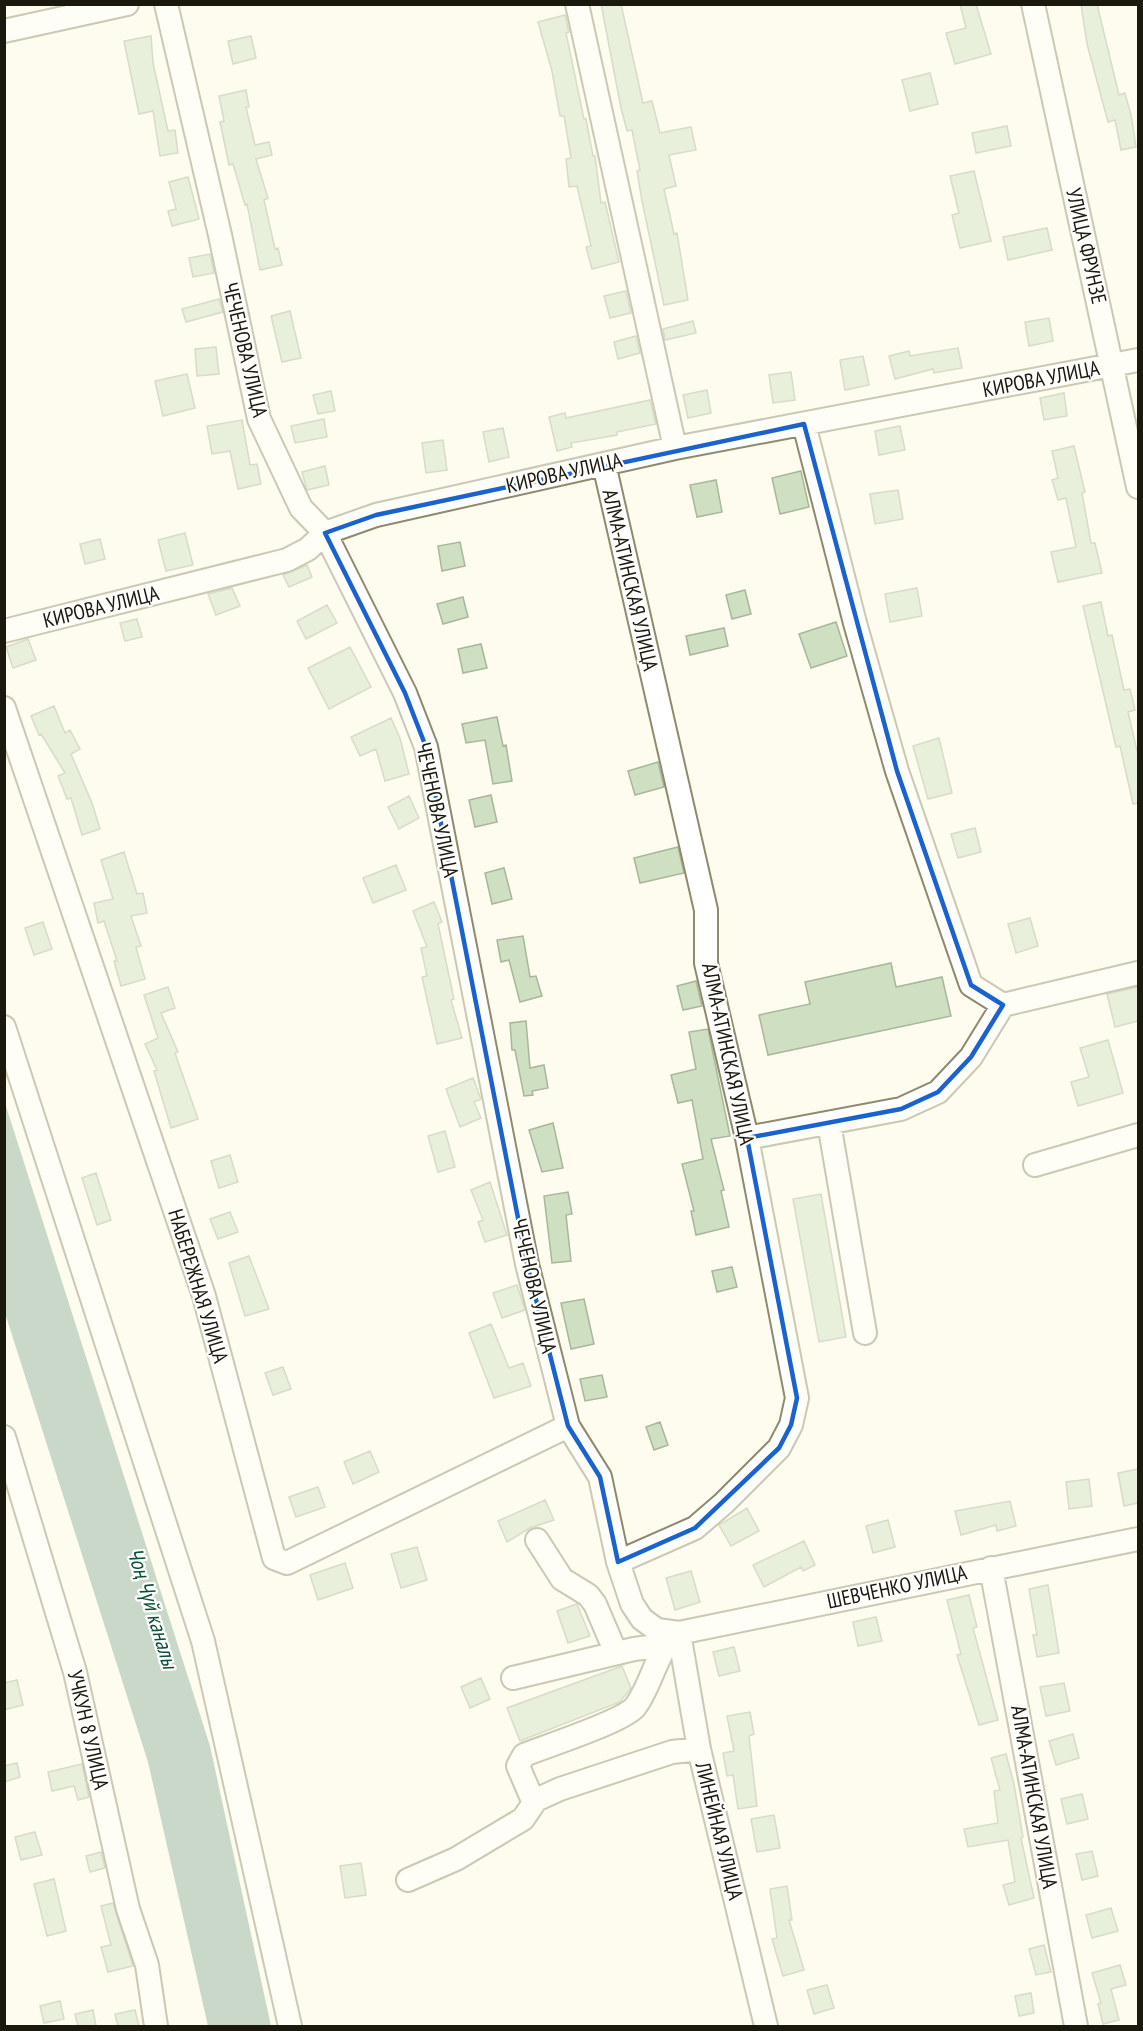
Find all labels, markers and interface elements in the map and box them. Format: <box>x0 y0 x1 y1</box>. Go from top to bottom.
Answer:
street label: УЛИЦА ФРУНЗЕ <box>1060 185 1113 306</box>
street label: ЧЕЧЕНОВА УЛИЦА <box>217 280 274 420</box>
street label: КИРОВА УЛИЦА <box>980 354 1102 403</box>
street label: КИРОВА УЛИЦА <box>503 446 625 499</box>
street label: АЛМА-АТИНСКАЯ УЛИЦА <box>596 486 665 673</box>
street label: КИРОВА УЛИЦА <box>40 579 162 634</box>
street label: ЧЕЧЕНОВА УЛИЦА <box>410 740 465 880</box>
street label: АЛМА-АТИНСКАЯ УЛИЦА <box>696 960 761 1147</box>
street label: НАБЕРЕЖНАЯ УЛИЦА <box>162 1206 235 1366</box>
street label: ЧЕЧЕНОВА УЛИЦА <box>506 1216 563 1356</box>
water label: Чоң Чүй каналы <box>121 1544 185 1674</box>
street label: ШЕВЧЕНКО УЛИЦА <box>824 1558 969 1615</box>
street label: УЧКУН 8 УЛИЦА <box>62 1668 115 1792</box>
street label: АЛМА-АТИНСКАЯ УЛИЦА <box>1005 1703 1064 1891</box>
street label: ЛИНЕЙНАЯ УЛИЦА <box>689 1758 750 1903</box>

